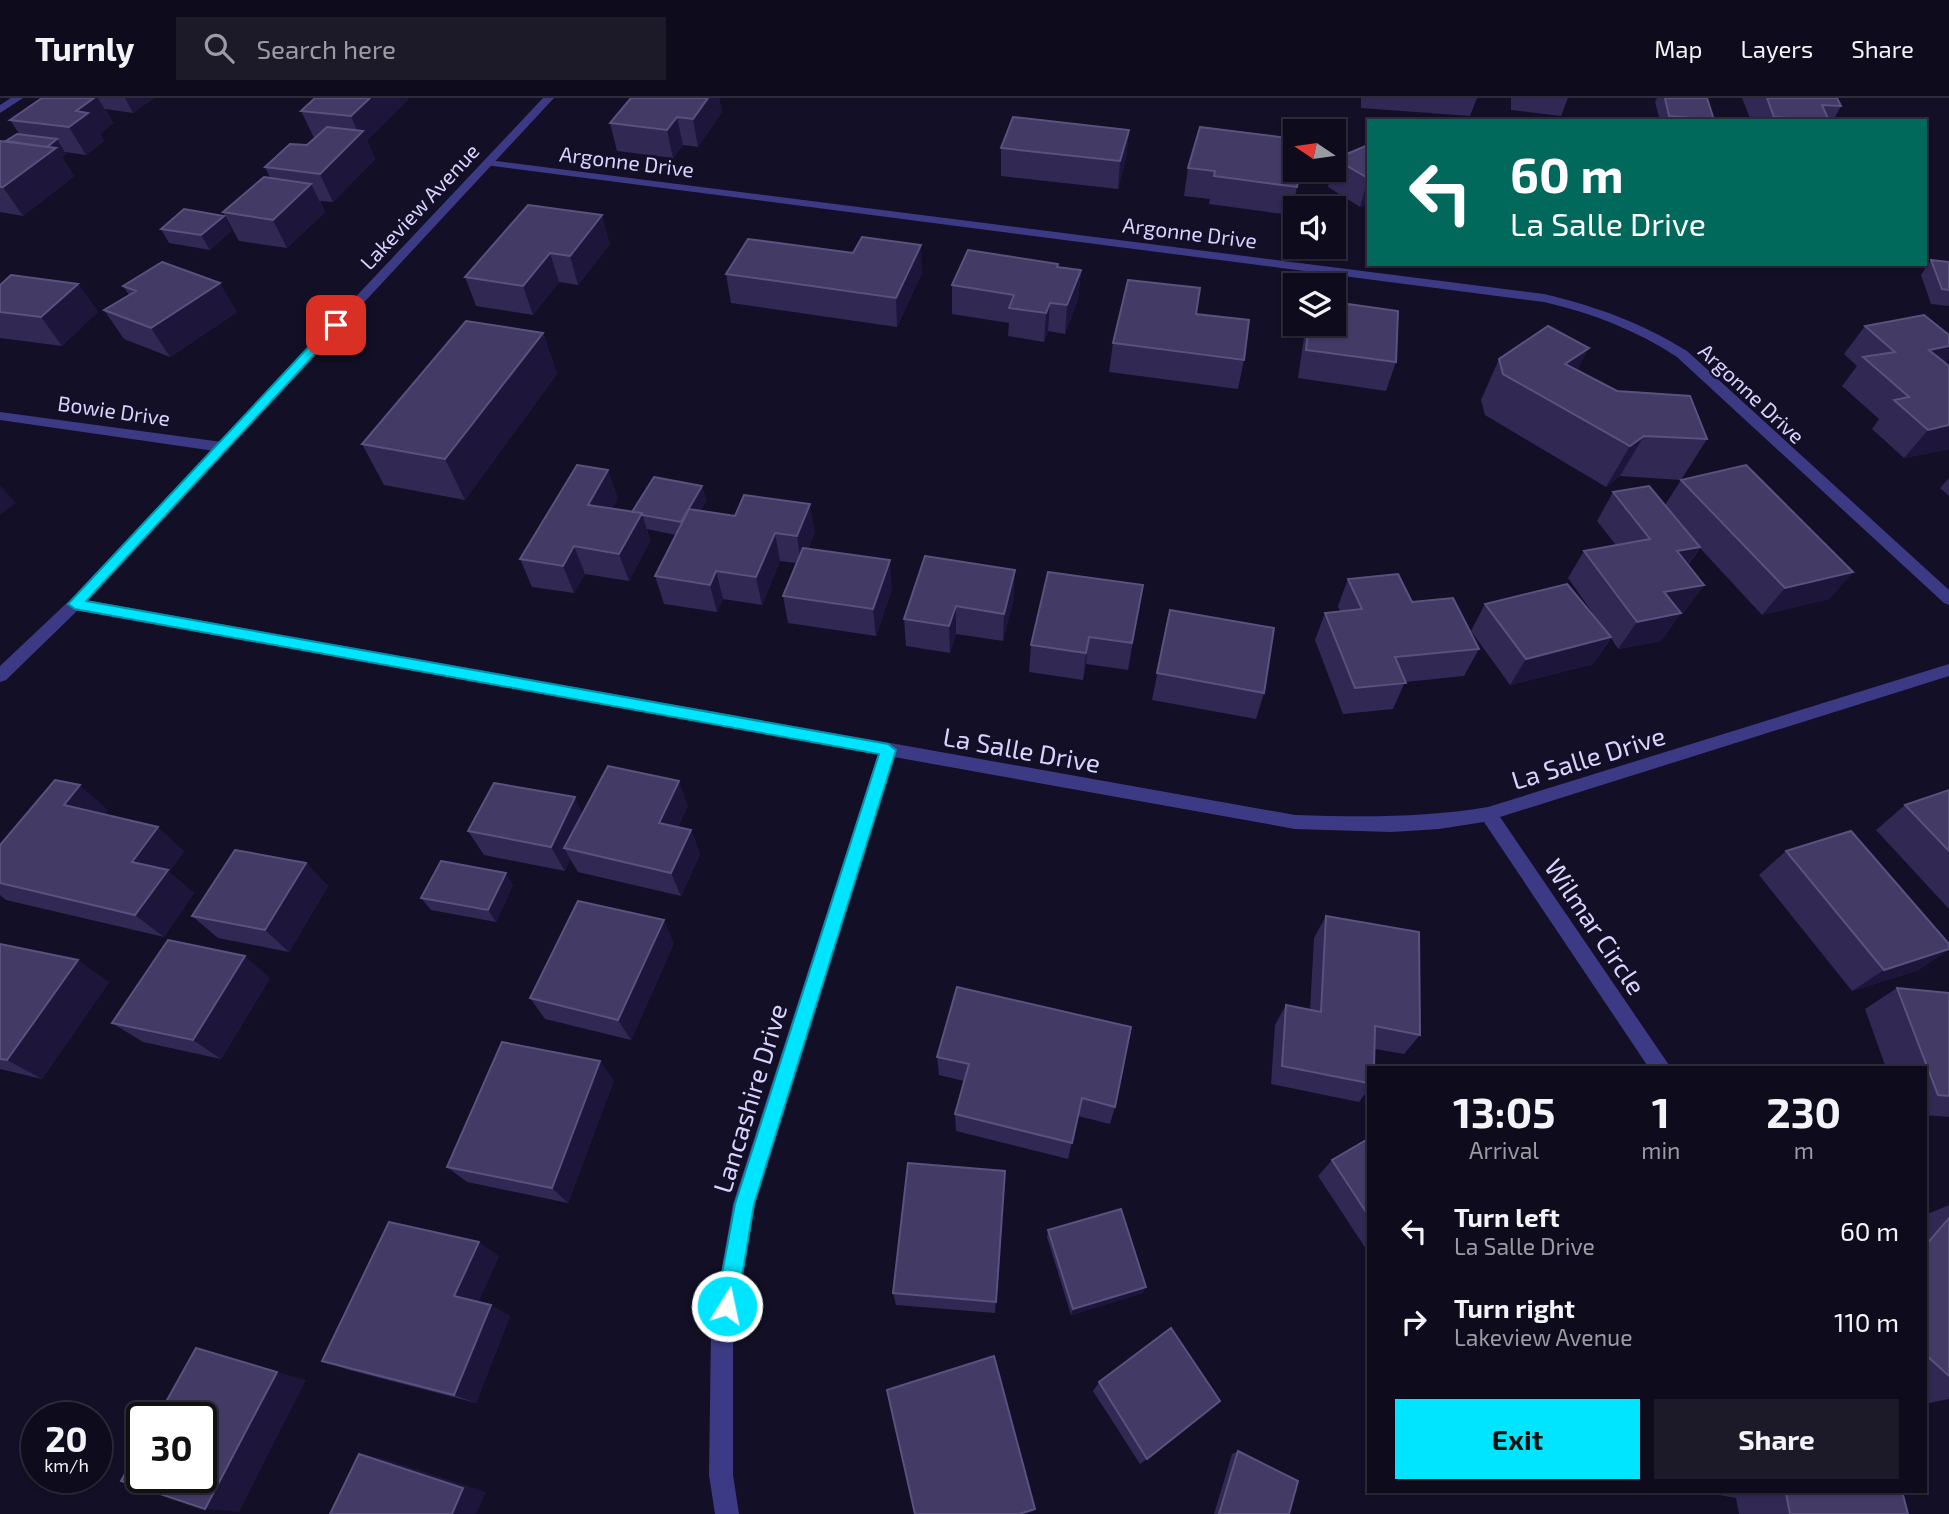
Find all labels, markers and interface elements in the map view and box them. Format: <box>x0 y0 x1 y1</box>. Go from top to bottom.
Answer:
search box <box>176 17 666 80</box>
text: Turnly <box>35 28 134 68</box>
icon: search <box>200 29 238 67</box>
text: Search here <box>256 33 396 64</box>
text: Map <box>1654 34 1702 63</box>
text: Layers <box>1740 34 1813 63</box>
text: Share <box>1851 34 1914 63</box>
north arrow <box>1283 119 1346 182</box>
map controls <box>1283 119 1346 336</box>
street label: Lakeview Avenue <box>354 138 484 274</box>
street label: Argonne Drive <box>558 140 696 182</box>
text: 60 m <box>1510 144 1624 203</box>
icon: left <box>1395 147 1486 238</box>
button: sound <box>1283 196 1346 259</box>
text: La Salle Drive <box>1510 204 1706 242</box>
street label: Argonne Drive <box>1121 211 1259 253</box>
button: layers <box>1283 273 1346 336</box>
pin <box>306 295 366 355</box>
icon: arrive <box>317 306 355 344</box>
street label: Argonne Drive <box>1694 338 1810 448</box>
street label: Bowie Drive <box>56 390 172 430</box>
street label: La Salle Drive <box>1507 719 1669 795</box>
street label: La Salle Drive <box>941 720 1103 778</box>
street label: Wilmar Circle <box>1539 852 1653 1000</box>
street label: Lancashire Drive <box>706 1000 792 1196</box>
text: 13:05 <box>1453 1086 1555 1136</box>
text: 1 <box>1652 1086 1670 1136</box>
text: 230 <box>1766 1086 1841 1136</box>
text: Arrival <box>1469 1136 1539 1164</box>
text: min <box>1641 1136 1680 1164</box>
text: m <box>1794 1136 1814 1164</box>
text: Turn left <box>1454 1201 1560 1232</box>
icon: left <box>1395 1212 1433 1250</box>
text: 60 m <box>1840 1215 1899 1246</box>
text: La Salle Drive <box>1454 1232 1595 1260</box>
position arrow <box>690 1269 764 1343</box>
text: Turn right <box>1454 1292 1575 1323</box>
icon: right <box>1395 1303 1433 1341</box>
text: 110 m <box>1834 1306 1899 1337</box>
text: Lakeview Avenue <box>1454 1323 1632 1351</box>
button: Exit <box>1395 1399 1640 1479</box>
button: Share <box>1654 1399 1899 1479</box>
speed limit sign: 30 <box>126 1402 217 1493</box>
text: 20 <box>45 1417 88 1459</box>
text: km/h <box>44 1454 89 1476</box>

